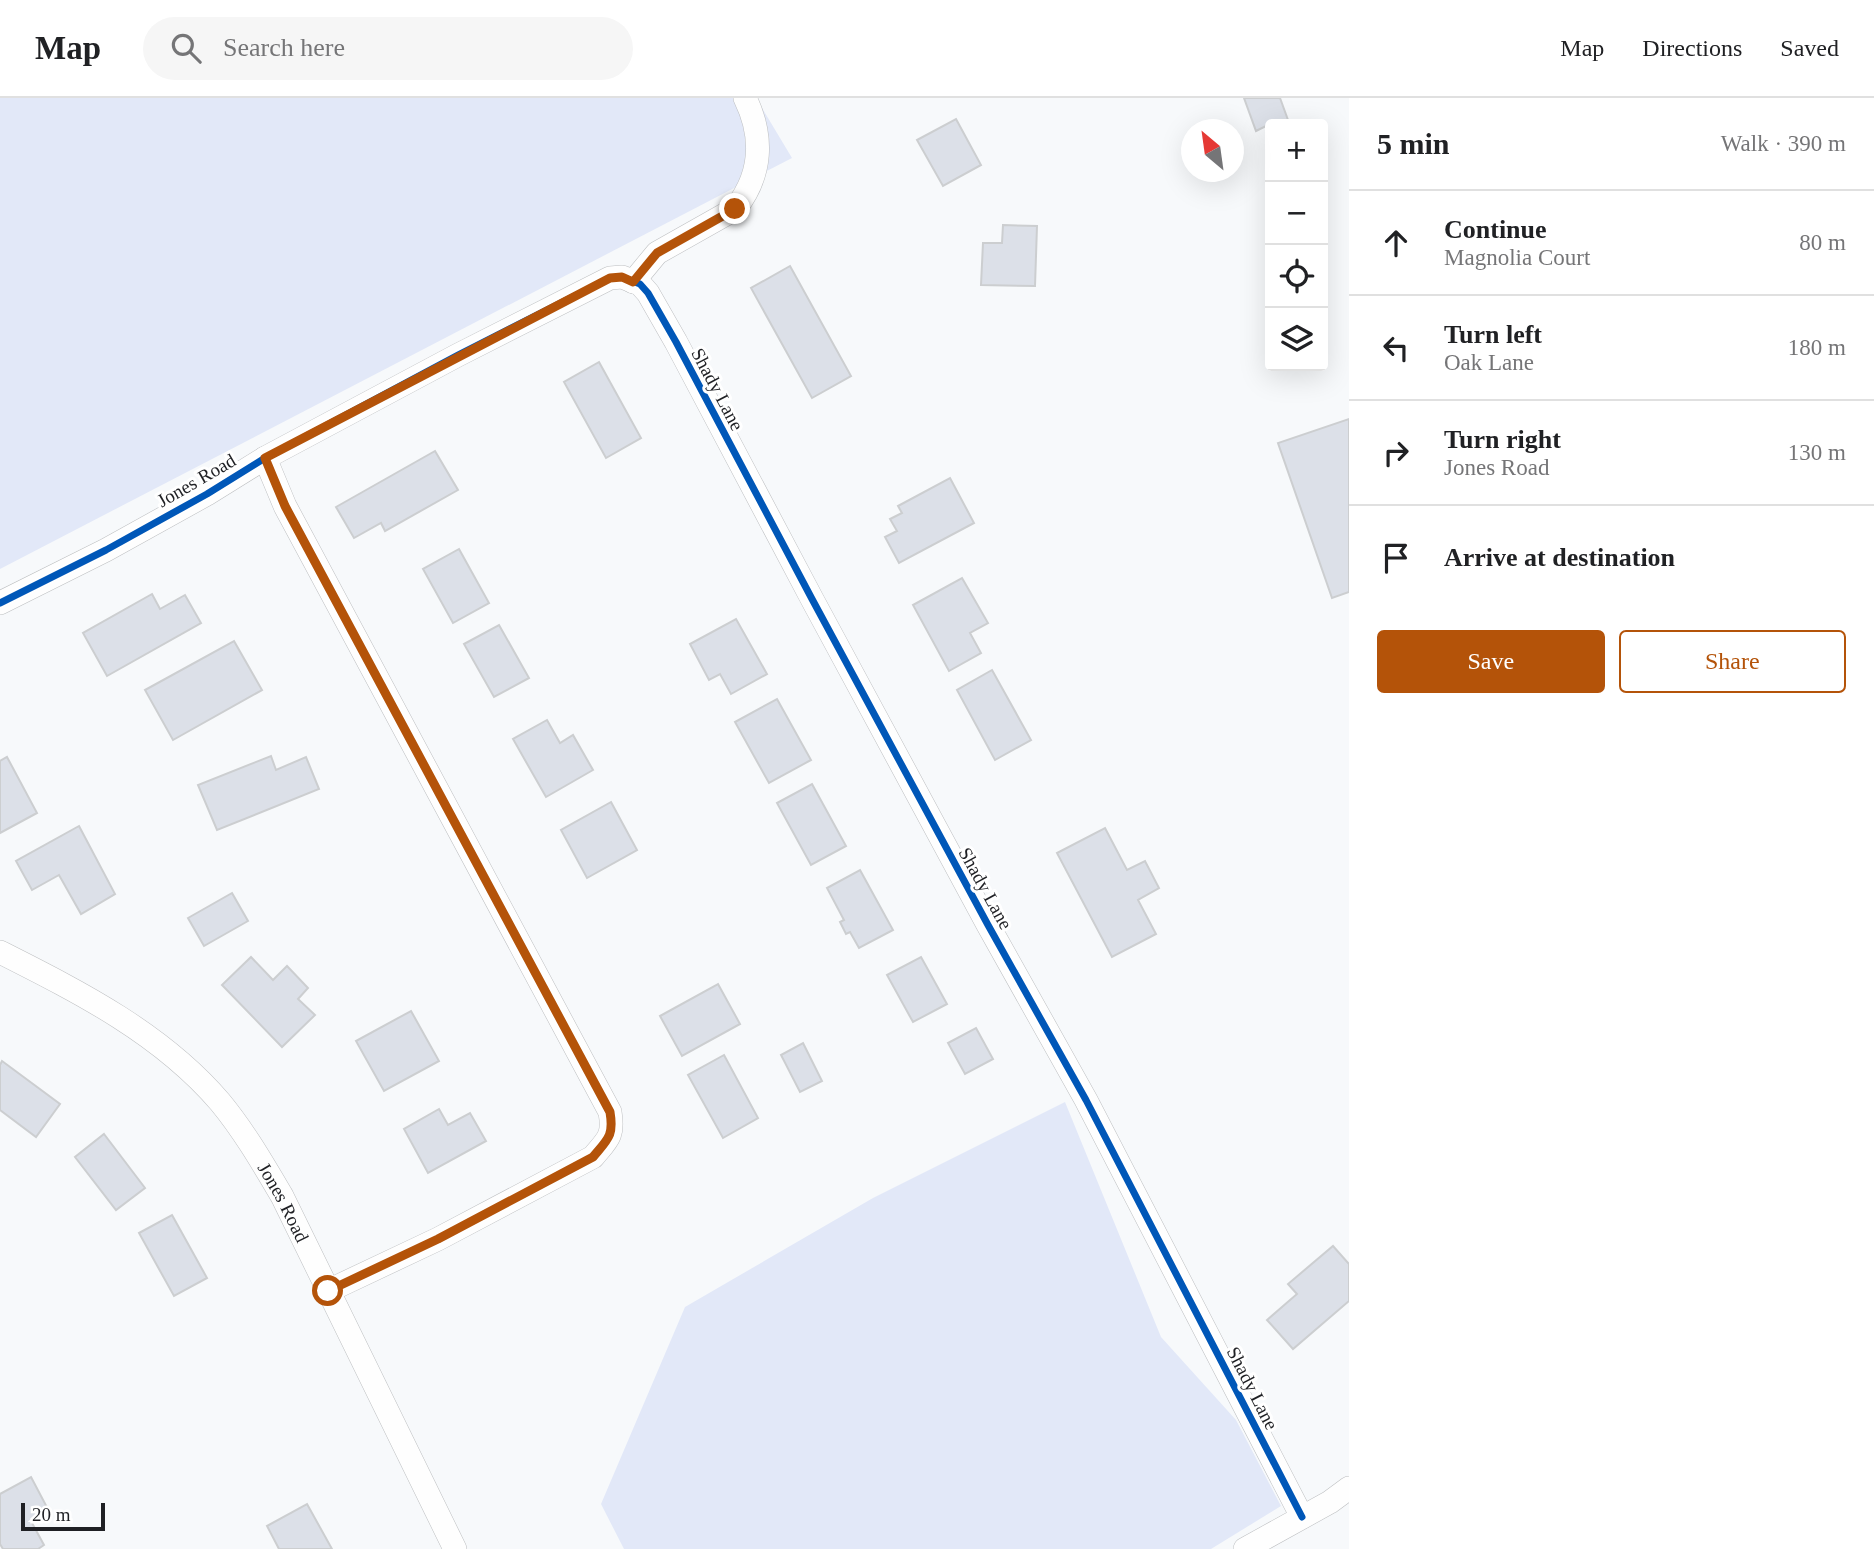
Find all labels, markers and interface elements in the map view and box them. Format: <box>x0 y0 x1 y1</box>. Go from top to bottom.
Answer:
search box <box>143 17 633 80</box>
icon: search <box>167 29 205 67</box>
text: Map <box>35 30 101 66</box>
text: Search here <box>223 33 345 62</box>
text: Map <box>1560 35 1604 61</box>
text: Directions <box>1642 35 1742 61</box>
text: Saved <box>1780 35 1839 61</box>
north arrow <box>1181 119 1244 182</box>
map controls <box>1265 119 1328 371</box>
button: + <box>1265 119 1328 182</box>
text: 5 min <box>1377 127 1450 160</box>
text: Walk · 390 m <box>1721 131 1846 156</box>
button: − <box>1265 182 1328 245</box>
route end <box>719 193 750 224</box>
text: Continue <box>1444 215 1547 244</box>
icon: ahead <box>1377 224 1415 262</box>
text: 80 m <box>1799 230 1846 255</box>
button: locate <box>1265 245 1328 308</box>
text: Magnolia Court <box>1444 245 1590 270</box>
button: layers <box>1265 308 1328 371</box>
text: Turn left <box>1444 320 1542 349</box>
icon: left <box>1377 329 1415 367</box>
text: 180 m <box>1788 335 1846 360</box>
street label: Shady Lane <box>687 344 748 434</box>
text: Oak Lane <box>1444 350 1534 375</box>
text: Turn right <box>1444 425 1561 454</box>
icon: right <box>1377 434 1415 472</box>
text: 130 m <box>1788 440 1846 465</box>
street label: Jones Road <box>153 449 240 511</box>
text: Jones Road <box>1444 455 1549 480</box>
icon: arrive <box>1377 539 1415 577</box>
text: Arrive at destination <box>1444 543 1675 572</box>
button: Save <box>1377 630 1605 693</box>
button: Share <box>1619 630 1846 693</box>
street label: Shady Lane <box>955 844 1017 933</box>
street label: Jones Road <box>253 1159 313 1246</box>
route start <box>312 1275 343 1306</box>
street label: Shady Lane <box>1223 1343 1282 1433</box>
scale bar <box>21 1500 105 1532</box>
text: 20 m <box>32 1504 71 1525</box>

